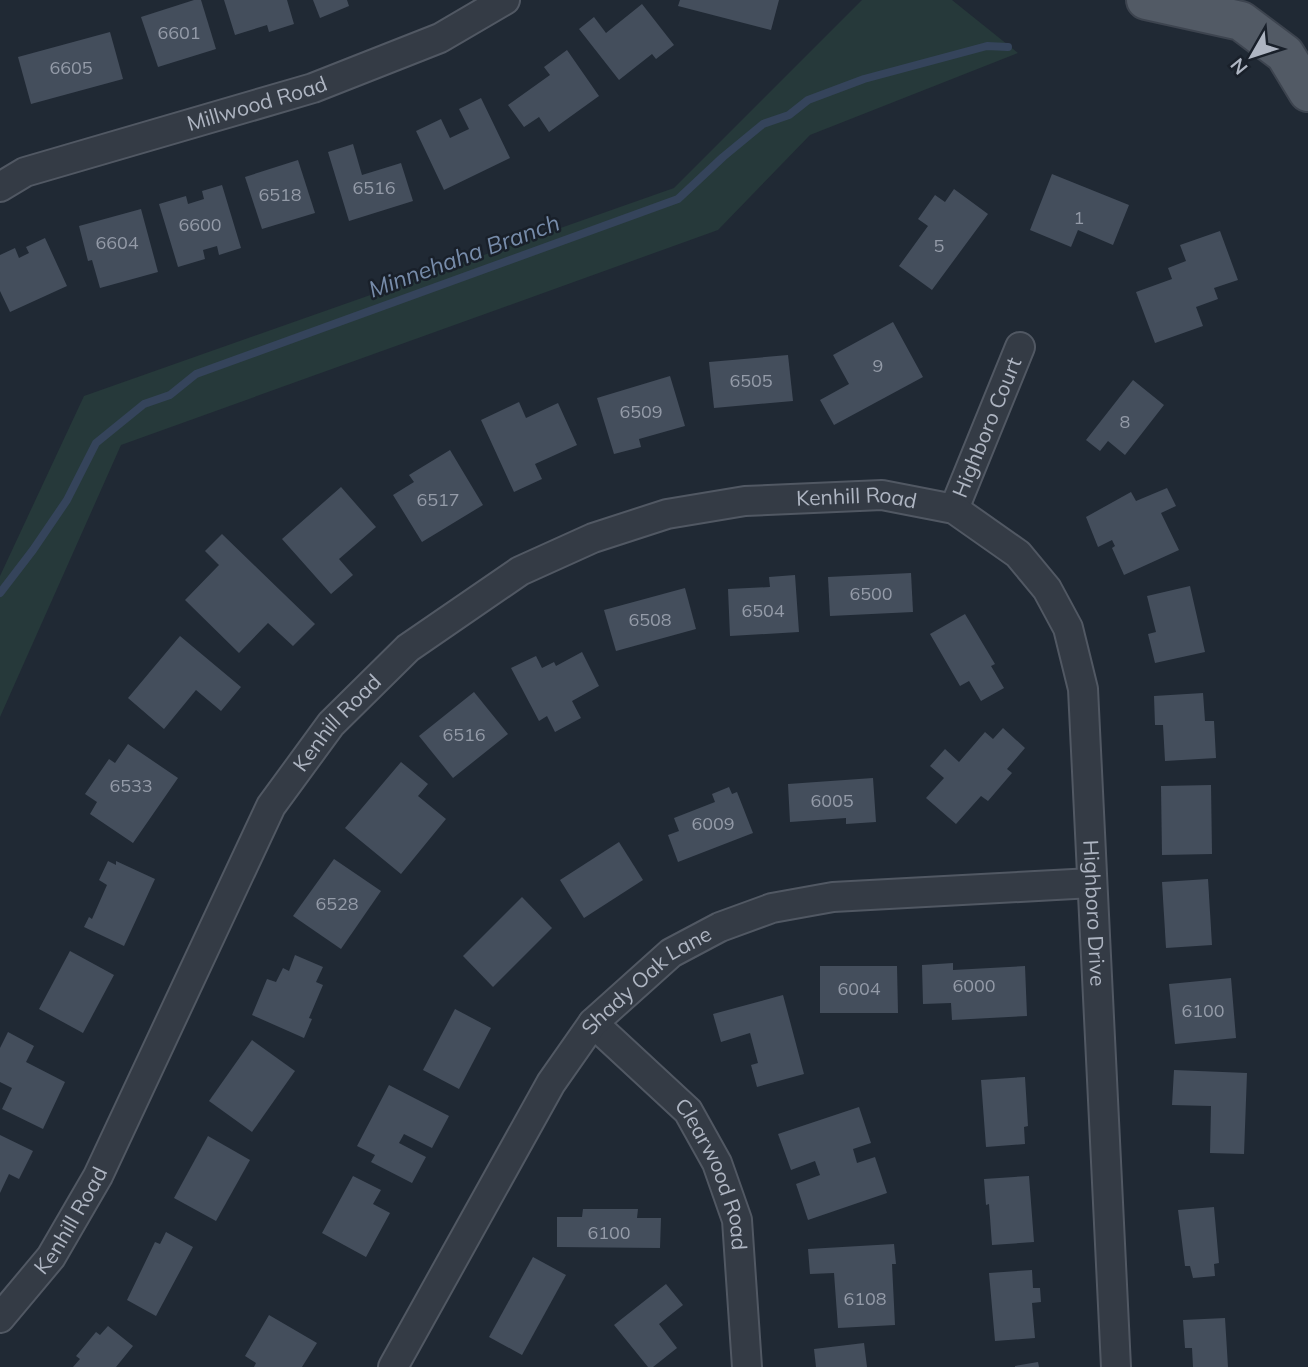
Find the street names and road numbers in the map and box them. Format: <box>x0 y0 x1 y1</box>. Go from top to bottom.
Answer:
street label: Millwood Road <box>184 70 331 136</box>
street label: Highboro Court <box>946 353 1026 501</box>
street label: Kenhill Road <box>795 481 919 513</box>
street label: Kenhill Road <box>287 668 386 776</box>
street label: Highboro Drive <box>1078 839 1111 987</box>
street label: Shady Oak Lane <box>575 920 716 1039</box>
street label: Clearwood Road <box>670 1092 753 1251</box>
street label: Kenhill Road <box>28 1162 112 1279</box>

